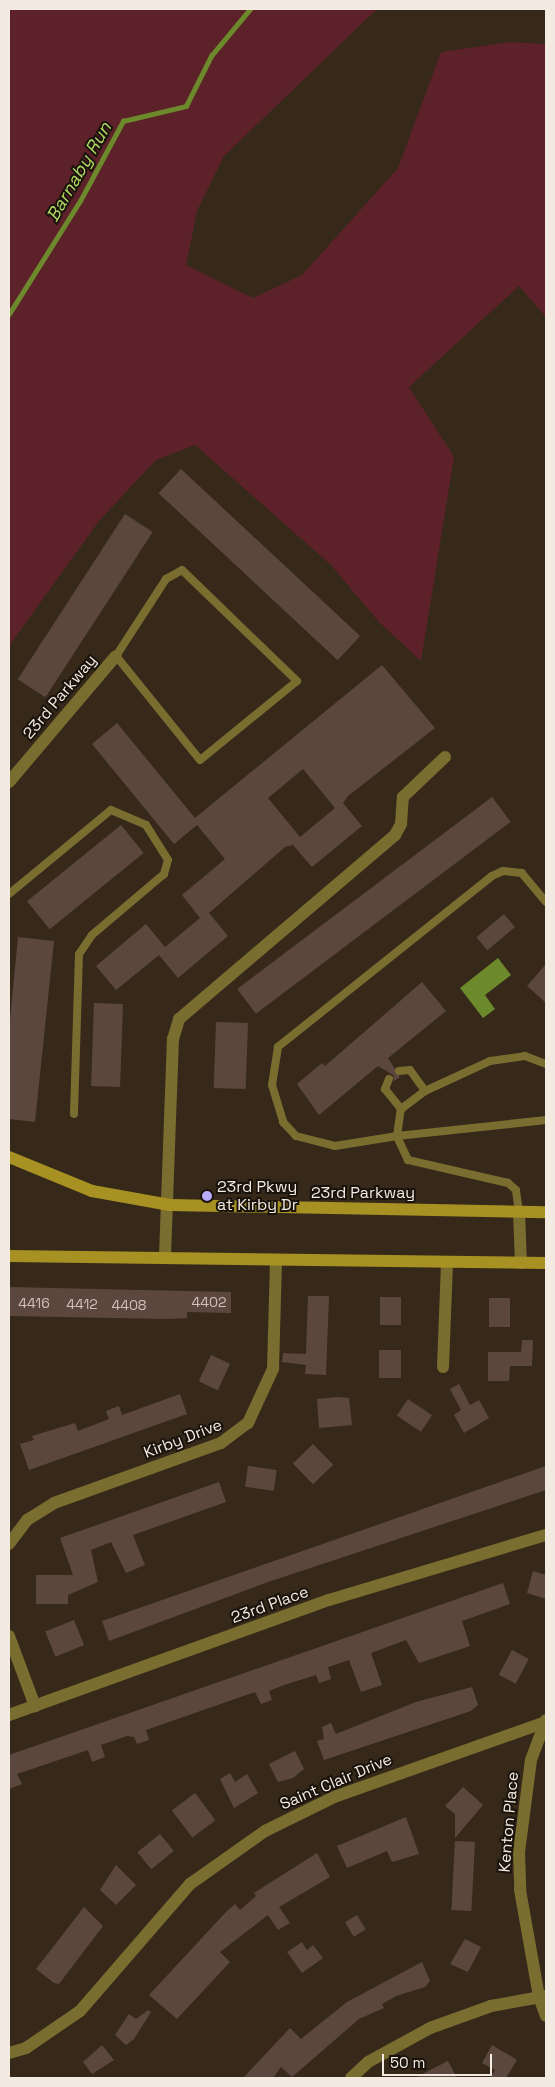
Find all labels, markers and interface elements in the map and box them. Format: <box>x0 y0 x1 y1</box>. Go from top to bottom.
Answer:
water label: Barnaby Run <box>42 119 116 225</box>
street label: 23rd Parkway <box>19 651 101 743</box>
place label: 23rd Pkwy at Kirby Dr <box>217 1177 298 1215</box>
street label: 23rd Parkway <box>311 1183 415 1203</box>
marker: 23rd Pkwy at Kirby Dr <box>201 1190 213 1202</box>
house number: 4402 <box>192 1294 226 1310</box>
house number: 4416 <box>18 1295 50 1311</box>
house number: 4412 <box>66 1296 98 1312</box>
house number: 4408 <box>111 1297 147 1313</box>
street label: Kirby Drive <box>141 1415 225 1463</box>
street label: 23rd Place <box>229 1582 311 1628</box>
street label: Saint Clair Drive <box>277 1750 395 1814</box>
street label: Kenton Place <box>495 1771 523 1873</box>
scale bar <box>385 2044 495 2076</box>
text: 50 m <box>390 2053 425 2072</box>

